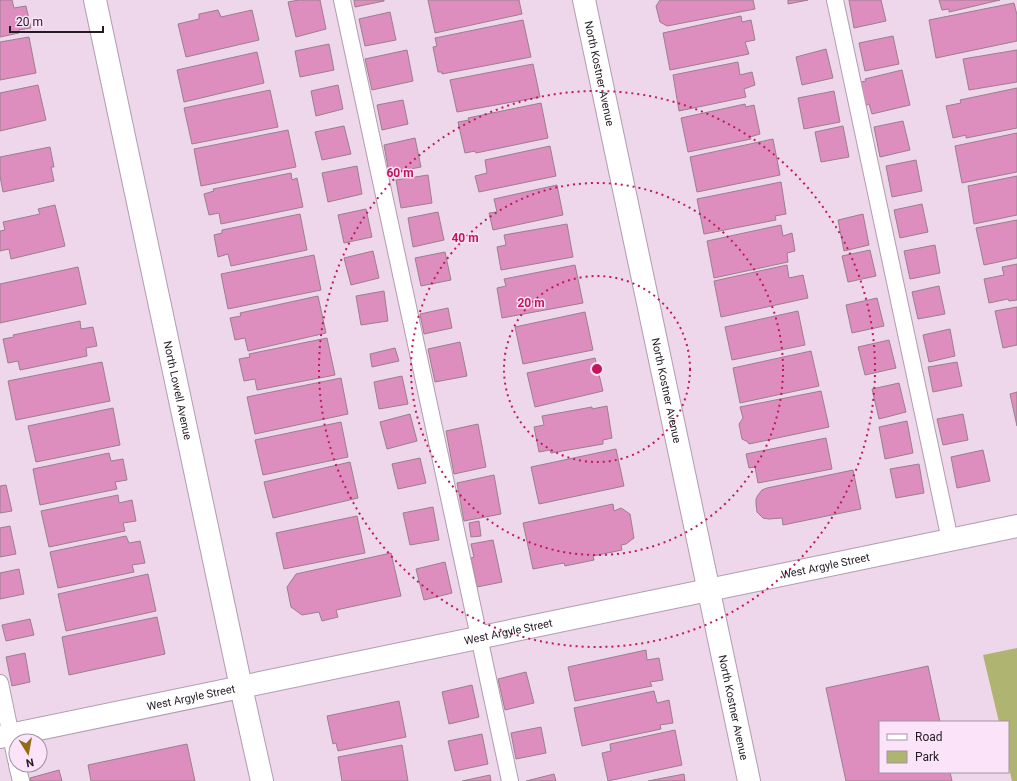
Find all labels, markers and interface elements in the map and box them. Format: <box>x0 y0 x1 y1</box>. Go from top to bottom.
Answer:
scale bar <box>10 8 103 34</box>
text: 20 m <box>16 15 43 29</box>
street label: North Kostner Avenue <box>582 20 617 127</box>
text: 60 m <box>386 166 414 180</box>
text: 40 m <box>451 231 479 245</box>
text: 20 m <box>517 296 545 310</box>
street label: North Kostner Avenue <box>649 337 684 444</box>
street label: North Lowell Avenue <box>161 340 195 441</box>
centre of rings <box>590 362 604 376</box>
street label: West Argyle Street <box>780 550 871 581</box>
street label: West Argyle Street <box>463 616 554 647</box>
street label: North Kostner Avenue <box>716 654 751 761</box>
street label: West Argyle Street <box>146 682 237 713</box>
legend <box>879 721 1009 773</box>
text: Road <box>915 730 943 744</box>
north arrow <box>8 733 48 773</box>
text: Park <box>915 750 940 764</box>
text: N <box>25 755 35 769</box>

